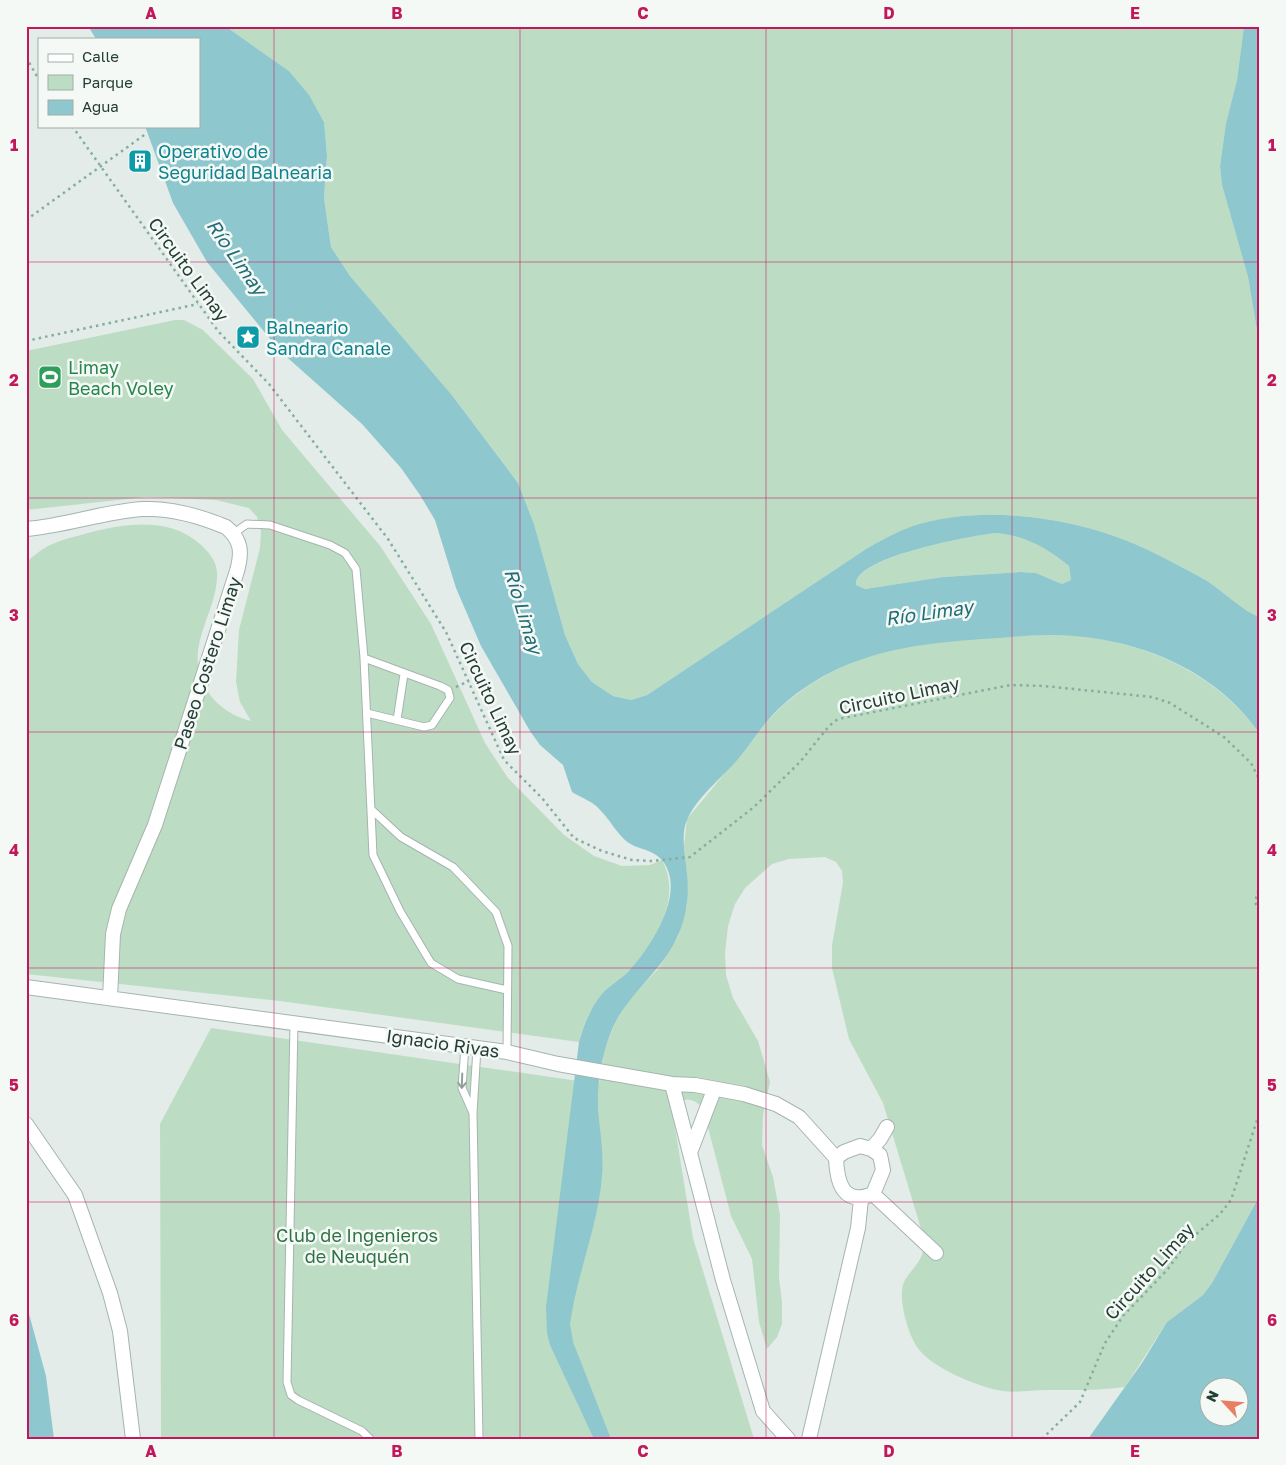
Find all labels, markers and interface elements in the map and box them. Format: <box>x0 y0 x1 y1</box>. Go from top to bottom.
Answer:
text: A <box>145 3 157 23</box>
text: B <box>391 3 403 23</box>
text: C <box>637 3 649 23</box>
text: D <box>883 3 895 23</box>
text: E <box>1130 3 1140 23</box>
legend <box>38 38 200 128</box>
text: Calle <box>82 47 119 65</box>
text: Parque <box>82 73 133 91</box>
text: Agua <box>82 97 119 115</box>
text: 1 <box>10 135 18 155</box>
text: 1 <box>1268 135 1276 155</box>
place label: Operativo de Seguridad Balnearia <box>158 140 332 183</box>
building icon: Operativo de Seguridad Balnearia <box>127 148 153 174</box>
street label: Circuito Limay <box>144 213 234 325</box>
water label: Río Limay <box>202 214 273 302</box>
place label: Balneario Sandra Canale <box>266 316 391 359</box>
place icon: Balneario Sandra Canale <box>235 324 261 350</box>
place label: Limay Beach Voley <box>68 356 174 399</box>
sports icon: Limay Beach Voley <box>37 364 63 390</box>
text: 2 <box>9 370 19 390</box>
text: 2 <box>1267 370 1277 390</box>
water label: Río Limay <box>500 566 549 659</box>
street label: Paseo Costero Limay <box>169 574 245 752</box>
water label: Río Limay <box>884 594 976 630</box>
text: 3 <box>9 605 19 625</box>
text: 3 <box>1267 605 1277 625</box>
street label: Circuito Limay <box>455 638 527 758</box>
street label: Circuito Limay <box>837 671 961 719</box>
text: 4 <box>9 840 19 860</box>
text: 4 <box>1267 840 1277 860</box>
street label: Ignacio Rivas <box>385 1024 501 1062</box>
one-way arrow <box>458 1073 467 1089</box>
text: 5 <box>9 1075 19 1095</box>
text: 5 <box>1267 1075 1277 1095</box>
street label: Circuito Limay <box>1100 1218 1198 1324</box>
park label: Club de Ingenieros de Neuquén <box>276 1224 438 1267</box>
text: 6 <box>9 1310 19 1330</box>
text: 6 <box>1267 1310 1277 1330</box>
north arrow <box>1198 1378 1248 1428</box>
text: N <box>1202 1388 1222 1405</box>
text: A <box>145 1441 157 1461</box>
text: B <box>391 1441 403 1461</box>
text: C <box>637 1441 649 1461</box>
text: D <box>883 1441 895 1461</box>
text: E <box>1130 1441 1140 1461</box>

